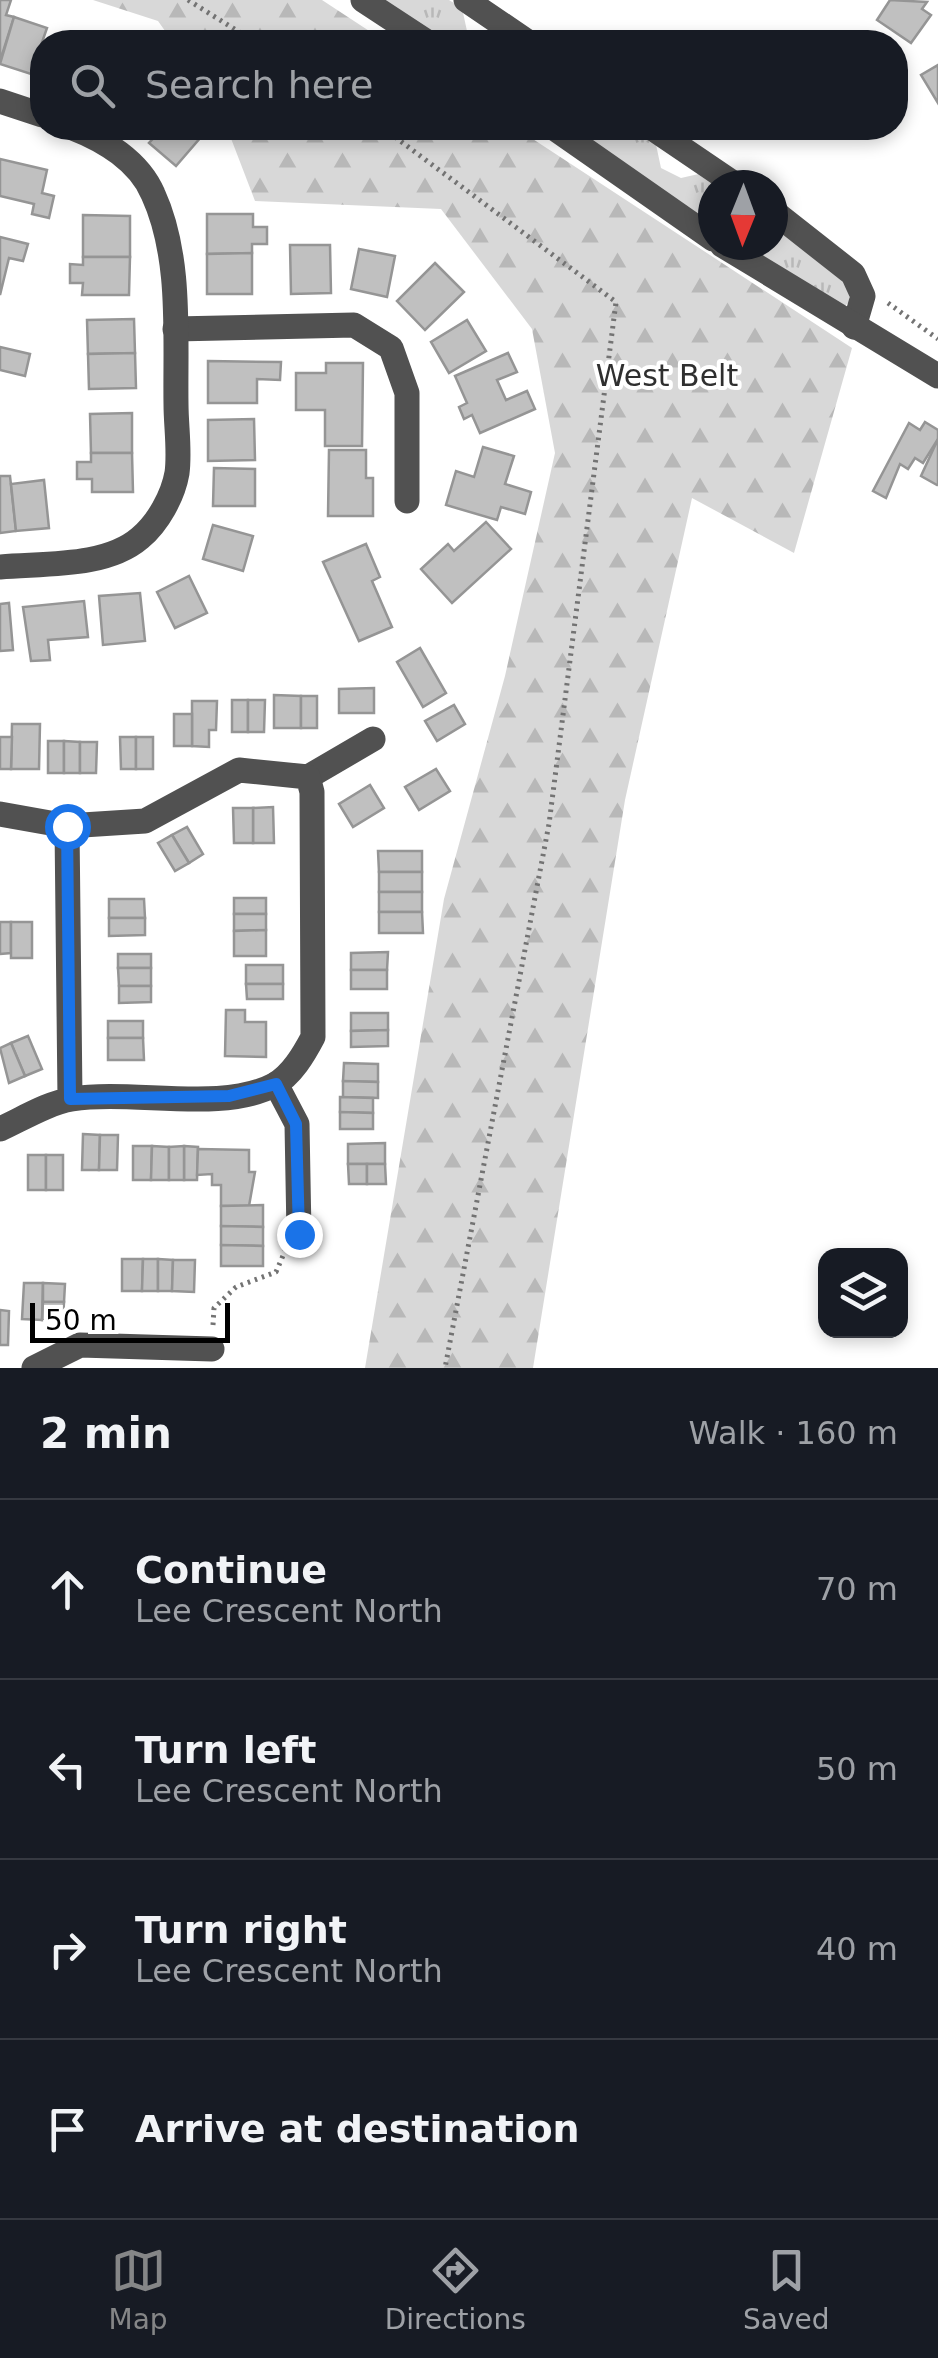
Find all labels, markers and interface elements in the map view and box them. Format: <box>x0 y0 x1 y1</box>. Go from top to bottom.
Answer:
search box <box>30 30 908 140</box>
icon: search <box>65 58 120 113</box>
text: Search here <box>145 63 373 107</box>
north arrow <box>698 170 788 260</box>
park label: West Belt <box>596 358 738 393</box>
route start <box>45 804 91 850</box>
route end <box>277 1212 323 1258</box>
map controls <box>818 1248 908 1338</box>
button: layers <box>818 1248 908 1338</box>
scale bar <box>30 1298 230 1342</box>
text: 50 m <box>45 1304 117 1337</box>
text: 2 min <box>40 1409 172 1458</box>
text: Walk · 160 m <box>688 1414 898 1452</box>
text: Continue <box>135 1548 327 1592</box>
icon: ahead <box>40 1562 95 1617</box>
text: 70 m <box>816 1570 898 1608</box>
text: Lee Crescent North <box>135 1592 443 1630</box>
text: Turn left <box>135 1728 316 1772</box>
icon: left <box>40 1742 95 1797</box>
text: 50 m <box>816 1750 898 1788</box>
text: Lee Crescent North <box>135 1772 443 1810</box>
text: Turn right <box>135 1908 347 1952</box>
icon: right <box>40 1922 95 1977</box>
text: 40 m <box>816 1930 898 1968</box>
text: Lee Crescent North <box>135 1952 443 1990</box>
icon: arrive <box>40 2102 95 2157</box>
text: Arrive at destination <box>135 2107 580 2151</box>
tab: Map <box>109 2243 168 2336</box>
tab: Directions <box>385 2243 526 2336</box>
tab: Saved <box>743 2243 829 2336</box>

